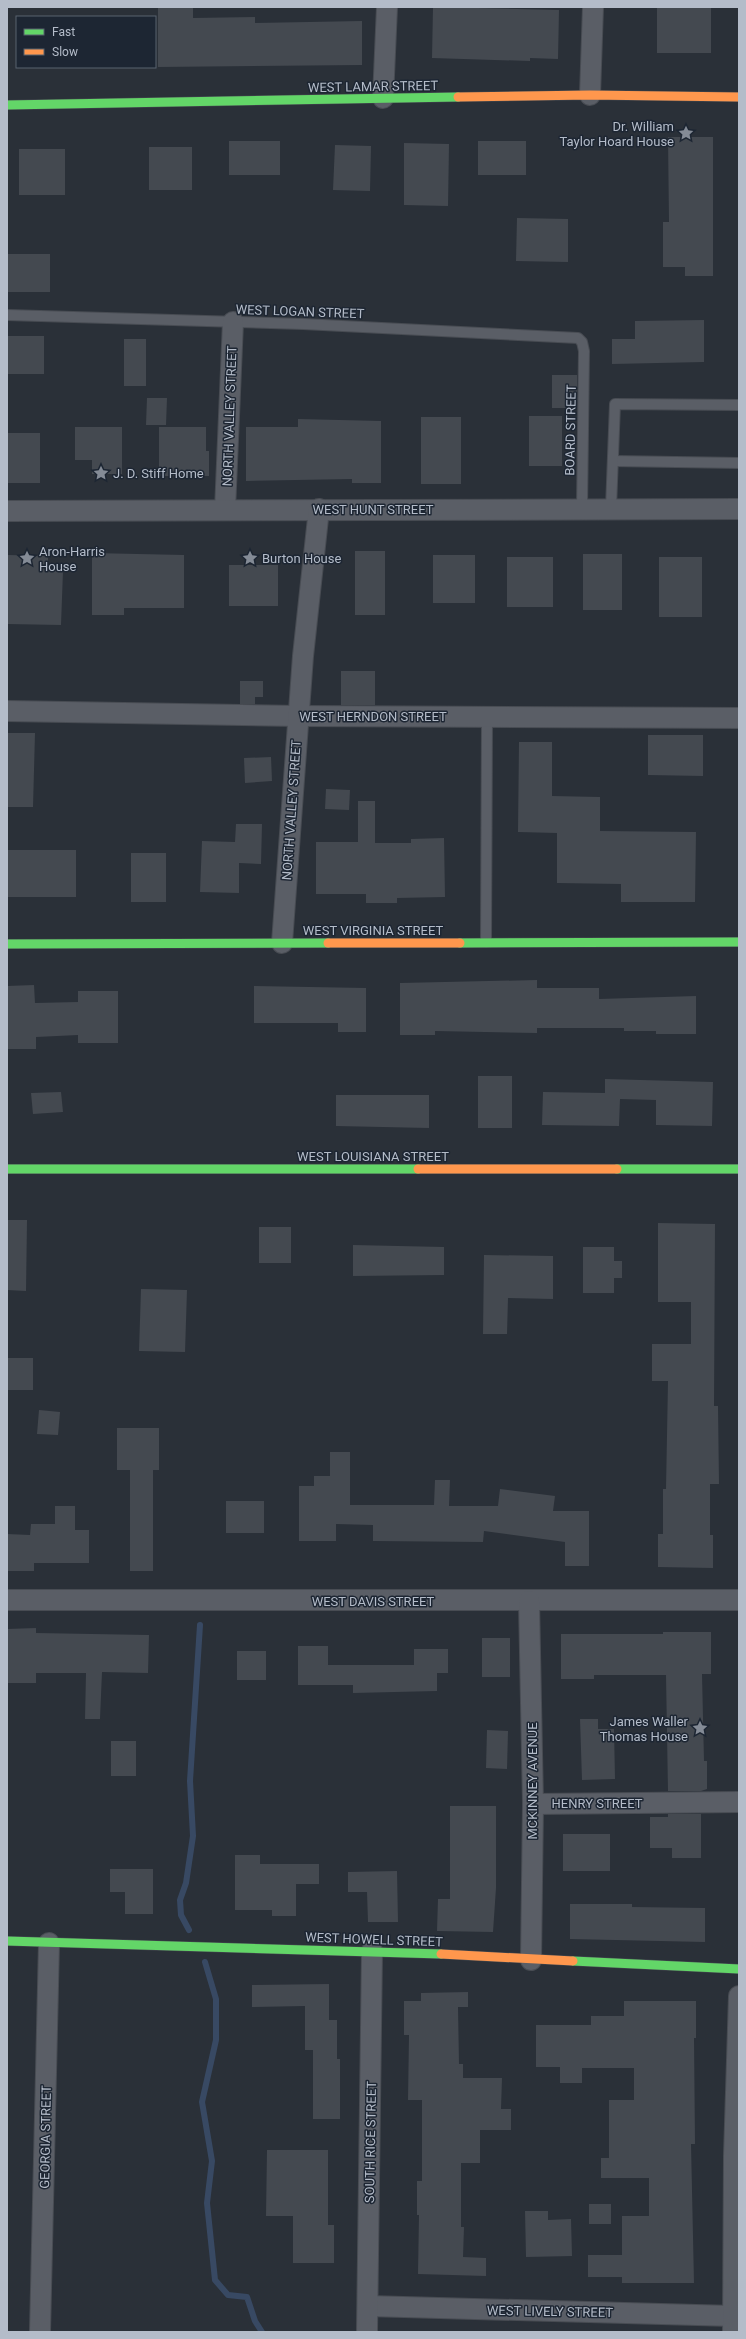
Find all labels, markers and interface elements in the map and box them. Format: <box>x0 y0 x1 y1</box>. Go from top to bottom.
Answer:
legend <box>16 16 156 68</box>
text: Fast <box>52 25 75 39</box>
text: Slow <box>52 45 78 59</box>
street label: WEST LAMAR STREET <box>308 78 439 95</box>
place label: Dr. William Taylor Hoard House <box>560 119 674 149</box>
place icon: Dr. William Taylor Hoard House <box>677 124 695 142</box>
street label: WEST LOGAN STREET <box>235 302 365 321</box>
street label: NORTH VALLEY STREET <box>220 345 239 487</box>
street label: BOARD STREET <box>562 384 579 476</box>
place icon: J. D. Stiff Home <box>92 464 110 482</box>
place label: J. D. Stiff Home <box>113 466 204 481</box>
street label: WEST HUNT STREET <box>312 502 434 517</box>
place label: Aron-Harris House <box>39 544 105 574</box>
place icon: Aron-Harris House <box>18 549 36 567</box>
place icon: Burton House <box>241 549 259 567</box>
place label: Burton House <box>262 551 341 566</box>
street label: WEST HERNDON STREET <box>299 709 447 724</box>
street label: NORTH VALLEY STREET <box>279 739 304 881</box>
street label: WEST VIRGINIA STREET <box>303 923 443 938</box>
street label: WEST LOUISIANA STREET <box>297 1149 449 1164</box>
street label: WEST DAVIS STREET <box>312 1594 435 1609</box>
place label: James Waller Thomas House <box>600 1714 689 1744</box>
place icon: James Waller Thomas House <box>691 1719 709 1737</box>
street label: MCKINNEY AVENUE <box>525 1722 540 1840</box>
street label: HENRY STREET <box>552 1796 643 1811</box>
street label: WEST HOWELL STREET <box>305 1930 443 1949</box>
street label: SOUTH RICE STREET <box>362 2081 379 2203</box>
street label: GEORGIA STREET <box>37 2085 54 2189</box>
street label: WEST LIVELY STREET <box>487 2303 613 2320</box>

